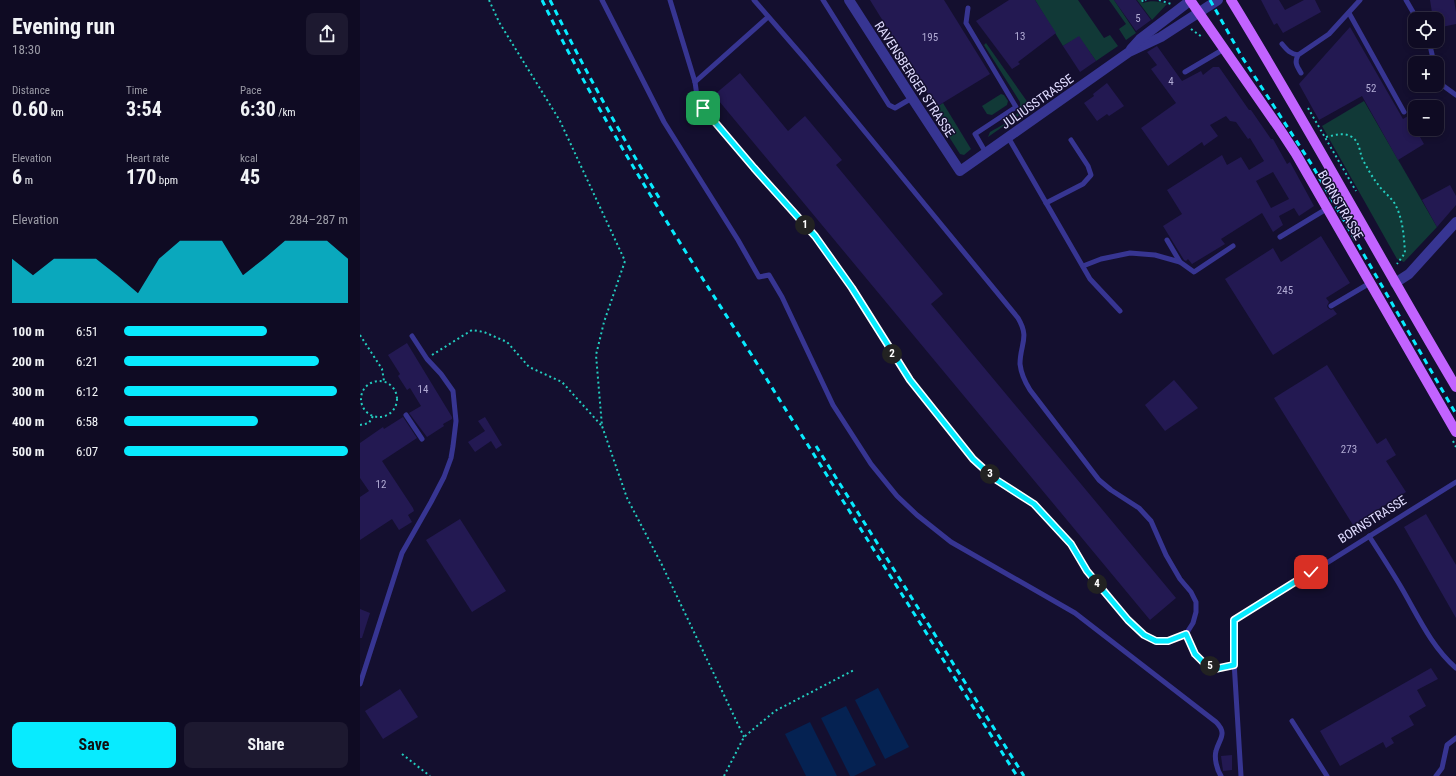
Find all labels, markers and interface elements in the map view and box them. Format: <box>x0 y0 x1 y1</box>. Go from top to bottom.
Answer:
house number: 5 <box>1135 12 1141 25</box>
map controls <box>1408 12 1444 136</box>
button: locate <box>1408 12 1444 48</box>
button: share <box>306 13 348 55</box>
text: Evening run <box>12 14 115 39</box>
street label: RAVENSBERGER STRASSE <box>872 19 958 140</box>
house number: 13 <box>1015 30 1025 43</box>
house number: 195 <box>922 31 938 44</box>
text: 18:30 <box>12 42 41 57</box>
button: + <box>1408 56 1444 92</box>
street label: JULIUSSTRASSE <box>998 71 1076 132</box>
house number: 4 <box>1168 75 1174 88</box>
house number: 52 <box>1366 82 1376 95</box>
text: Distance <box>12 84 50 97</box>
text: Time <box>126 84 148 97</box>
text: Pace <box>240 84 262 97</box>
pin <box>686 91 720 125</box>
text: 0.60 <box>12 97 48 121</box>
text: 3:54 <box>126 97 162 121</box>
text: 6:30 <box>240 97 276 121</box>
icon: arrive <box>692 97 714 119</box>
button: − <box>1408 100 1444 136</box>
text: km <box>48 106 64 119</box>
text: /km <box>276 106 296 119</box>
text: Elevation <box>12 152 52 165</box>
text: Heart rate <box>126 152 169 165</box>
text: kcal <box>240 152 258 165</box>
text: 6 <box>12 165 22 189</box>
text: 170 <box>126 165 156 189</box>
text: 45 <box>240 165 260 189</box>
street label: BORNSTRASSE <box>1315 168 1366 243</box>
text: m <box>22 174 33 187</box>
text: bpm <box>156 174 178 187</box>
text: Elevation <box>12 212 59 227</box>
text: 284–287 m <box>289 212 348 227</box>
pin: 1 <box>795 215 815 235</box>
text: 1 <box>802 218 808 231</box>
house number: 245 <box>1277 284 1293 297</box>
text: 100 m <box>12 324 44 339</box>
text: 6:51 <box>76 324 98 339</box>
pin: 2 <box>882 344 902 364</box>
text: 2 <box>889 347 895 360</box>
text: 200 m <box>12 354 44 369</box>
text: 6:21 <box>76 354 98 369</box>
house number: 14 <box>418 383 429 396</box>
text: 300 m <box>12 384 44 399</box>
text: 6:12 <box>76 384 98 399</box>
text: 400 m <box>12 414 44 429</box>
text: 6:58 <box>76 414 98 429</box>
house number: 273 <box>1341 443 1357 456</box>
text: 500 m <box>12 444 44 459</box>
text: 6:07 <box>76 444 98 459</box>
pin: 3 <box>980 464 1000 484</box>
text: 3 <box>987 467 993 480</box>
house number: 12 <box>376 478 386 491</box>
street label: BORNSTRASSE <box>1335 492 1409 546</box>
pin <box>1294 555 1328 589</box>
icon: check <box>1300 561 1322 583</box>
pin: 4 <box>1087 574 1107 594</box>
text: 4 <box>1094 577 1100 590</box>
pin: 5 <box>1200 656 1220 676</box>
text: 5 <box>1207 659 1213 672</box>
button: Save <box>12 722 176 768</box>
button: Share <box>184 722 348 768</box>

